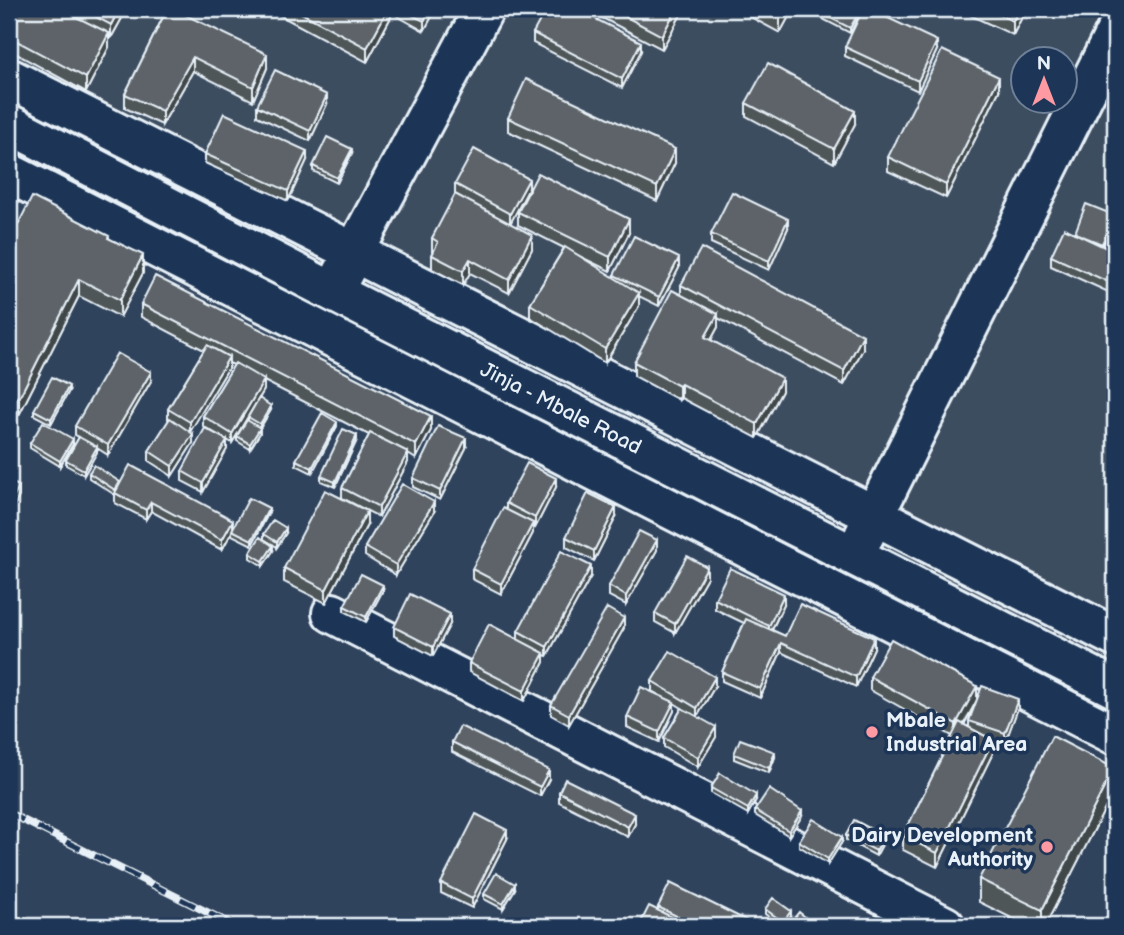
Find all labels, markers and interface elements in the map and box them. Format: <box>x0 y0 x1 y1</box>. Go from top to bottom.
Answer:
north arrow <box>1009 46 1078 116</box>
text: N <box>1037 53 1051 76</box>
street label: Jinja - Mbale Road <box>476 357 646 460</box>
place label: Mbale Industrial Area <box>886 708 1027 757</box>
marker: Mbale Industrial Area <box>864 724 880 740</box>
place label: Dairy Development Authority <box>851 823 1033 872</box>
marker: Dairy Development Authority <box>1039 839 1055 855</box>

